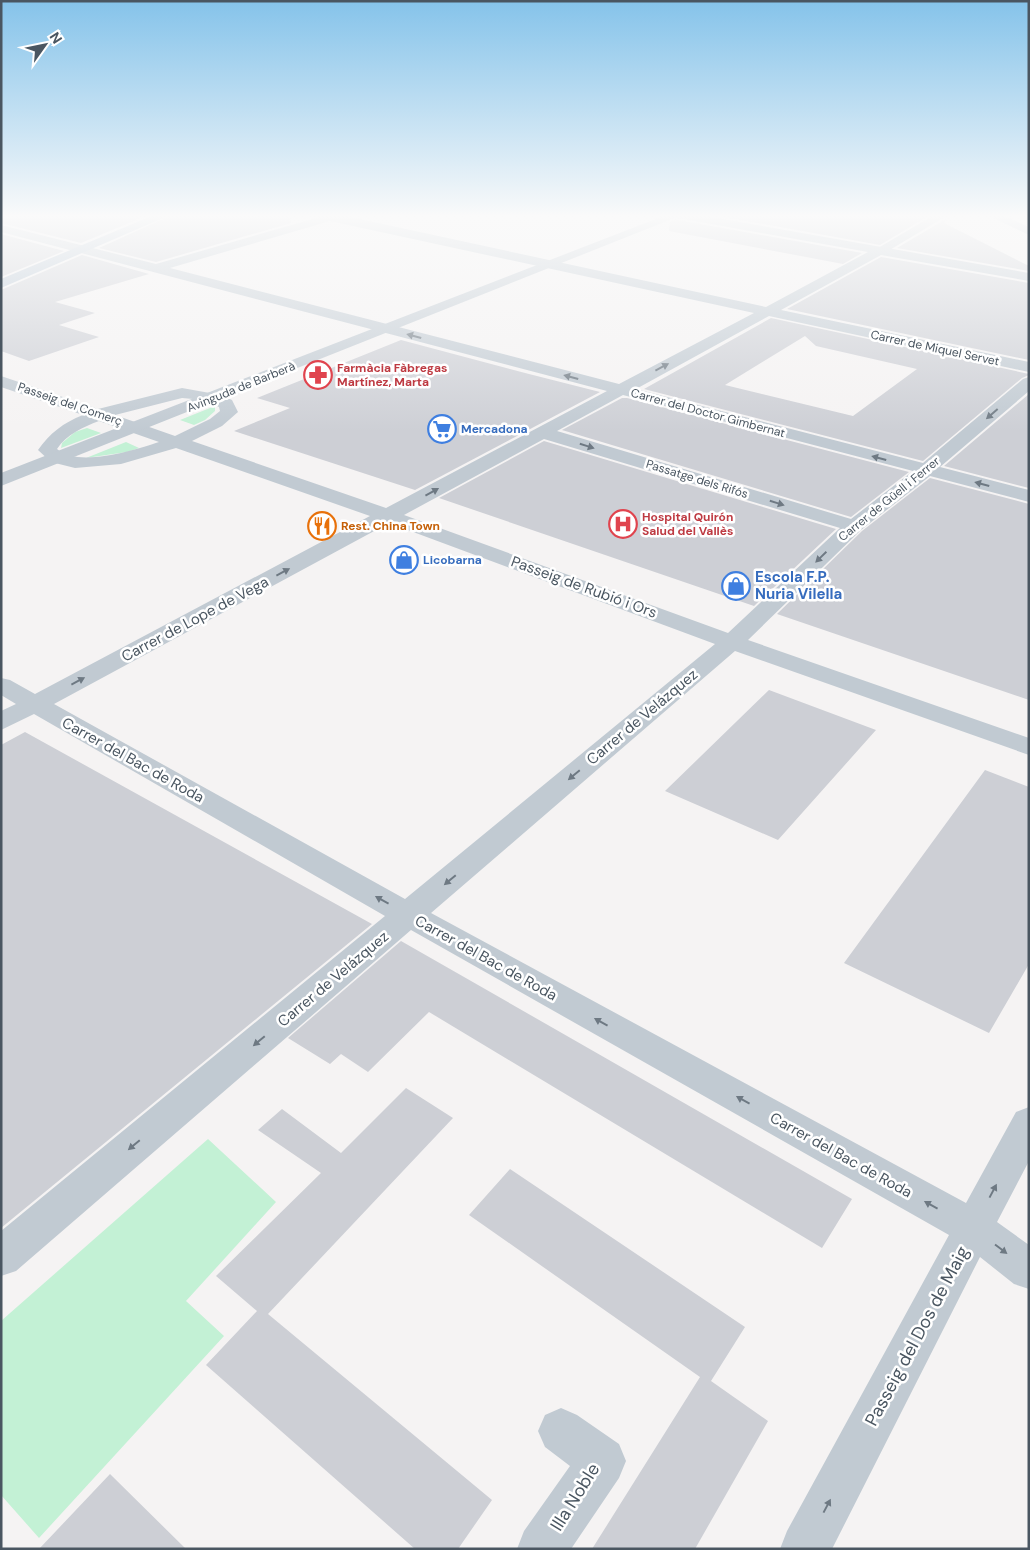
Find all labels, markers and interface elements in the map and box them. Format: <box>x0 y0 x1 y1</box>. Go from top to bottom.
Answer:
north arrow <box>20 20 70 70</box>
text: N <box>46 29 66 47</box>
street label: Carrer de Miquel Servet <box>869 327 1001 370</box>
one-way arrow <box>407 332 422 340</box>
street label: Avinguda de Barberà <box>185 358 297 416</box>
pharmacy icon: Farmàcia Fàbregas Martínez, Marta <box>303 360 333 390</box>
place label: Farmàcia Fàbregas Martínez, Marta <box>337 360 447 390</box>
one-way arrow <box>655 363 669 371</box>
one-way arrow <box>564 373 579 381</box>
street label: Passeig del Comerç <box>16 379 124 429</box>
street label: Carrer del Doctor Gimbernat <box>629 385 787 441</box>
one-way arrow <box>985 408 998 419</box>
supermarket icon: Mercadona <box>427 414 457 444</box>
place label: Mercadona <box>461 421 528 437</box>
one-way arrow <box>580 443 595 451</box>
street label: Carrer de Güell i Ferrer <box>835 453 943 545</box>
one-way arrow <box>872 453 887 461</box>
street label: Passatge dels Rifós <box>644 456 750 502</box>
one-way arrow <box>974 480 989 488</box>
one-way arrow <box>425 488 438 497</box>
one-way arrow <box>769 499 784 507</box>
hospital icon: Hospital Quirón Salud del Vallès <box>608 509 638 539</box>
place label: Hospital Quirón Salud del Vallès <box>642 509 733 539</box>
restaurant icon: Rest. China Town <box>307 511 337 541</box>
place label: Rest. China Town <box>341 518 440 534</box>
shop icon: Licobarna <box>389 545 419 575</box>
street label: Passeig de Rubió i Ors <box>508 551 660 623</box>
one-way arrow <box>816 551 828 563</box>
place label: Licobarna <box>423 552 482 568</box>
place label: Escola F.P. Nuria Vilella <box>755 567 842 604</box>
one-way arrow <box>276 568 290 576</box>
shop icon: Escola F.P. Nuria Vilella <box>721 571 751 601</box>
street label: Carrer de Lope de Vega <box>118 572 272 666</box>
street label: Carrer de Velázquez <box>582 665 702 769</box>
one-way arrow <box>70 677 85 685</box>
street label: Carrer del Bac de Roda <box>58 713 208 807</box>
one-way arrow <box>568 769 581 780</box>
one-way arrow <box>445 874 457 886</box>
one-way arrow <box>375 896 389 905</box>
street label: Carrer del Bac de Roda <box>411 911 561 1005</box>
street label: Carrer de Velázquez <box>273 927 393 1031</box>
one-way arrow <box>594 1017 607 1026</box>
one-way arrow <box>253 1035 265 1046</box>
one-way arrow <box>736 1096 749 1105</box>
street label: Carrer del Bac de Roda <box>766 1108 916 1202</box>
one-way arrow <box>128 1140 141 1151</box>
one-way arrow <box>989 1184 997 1199</box>
one-way arrow <box>924 1200 937 1209</box>
street label: Passeig del Dos de Maig <box>859 1242 975 1430</box>
one-way arrow <box>994 1244 1008 1254</box>
street label: Illa Noble <box>545 1459 605 1535</box>
one-way arrow <box>823 1499 832 1512</box>

